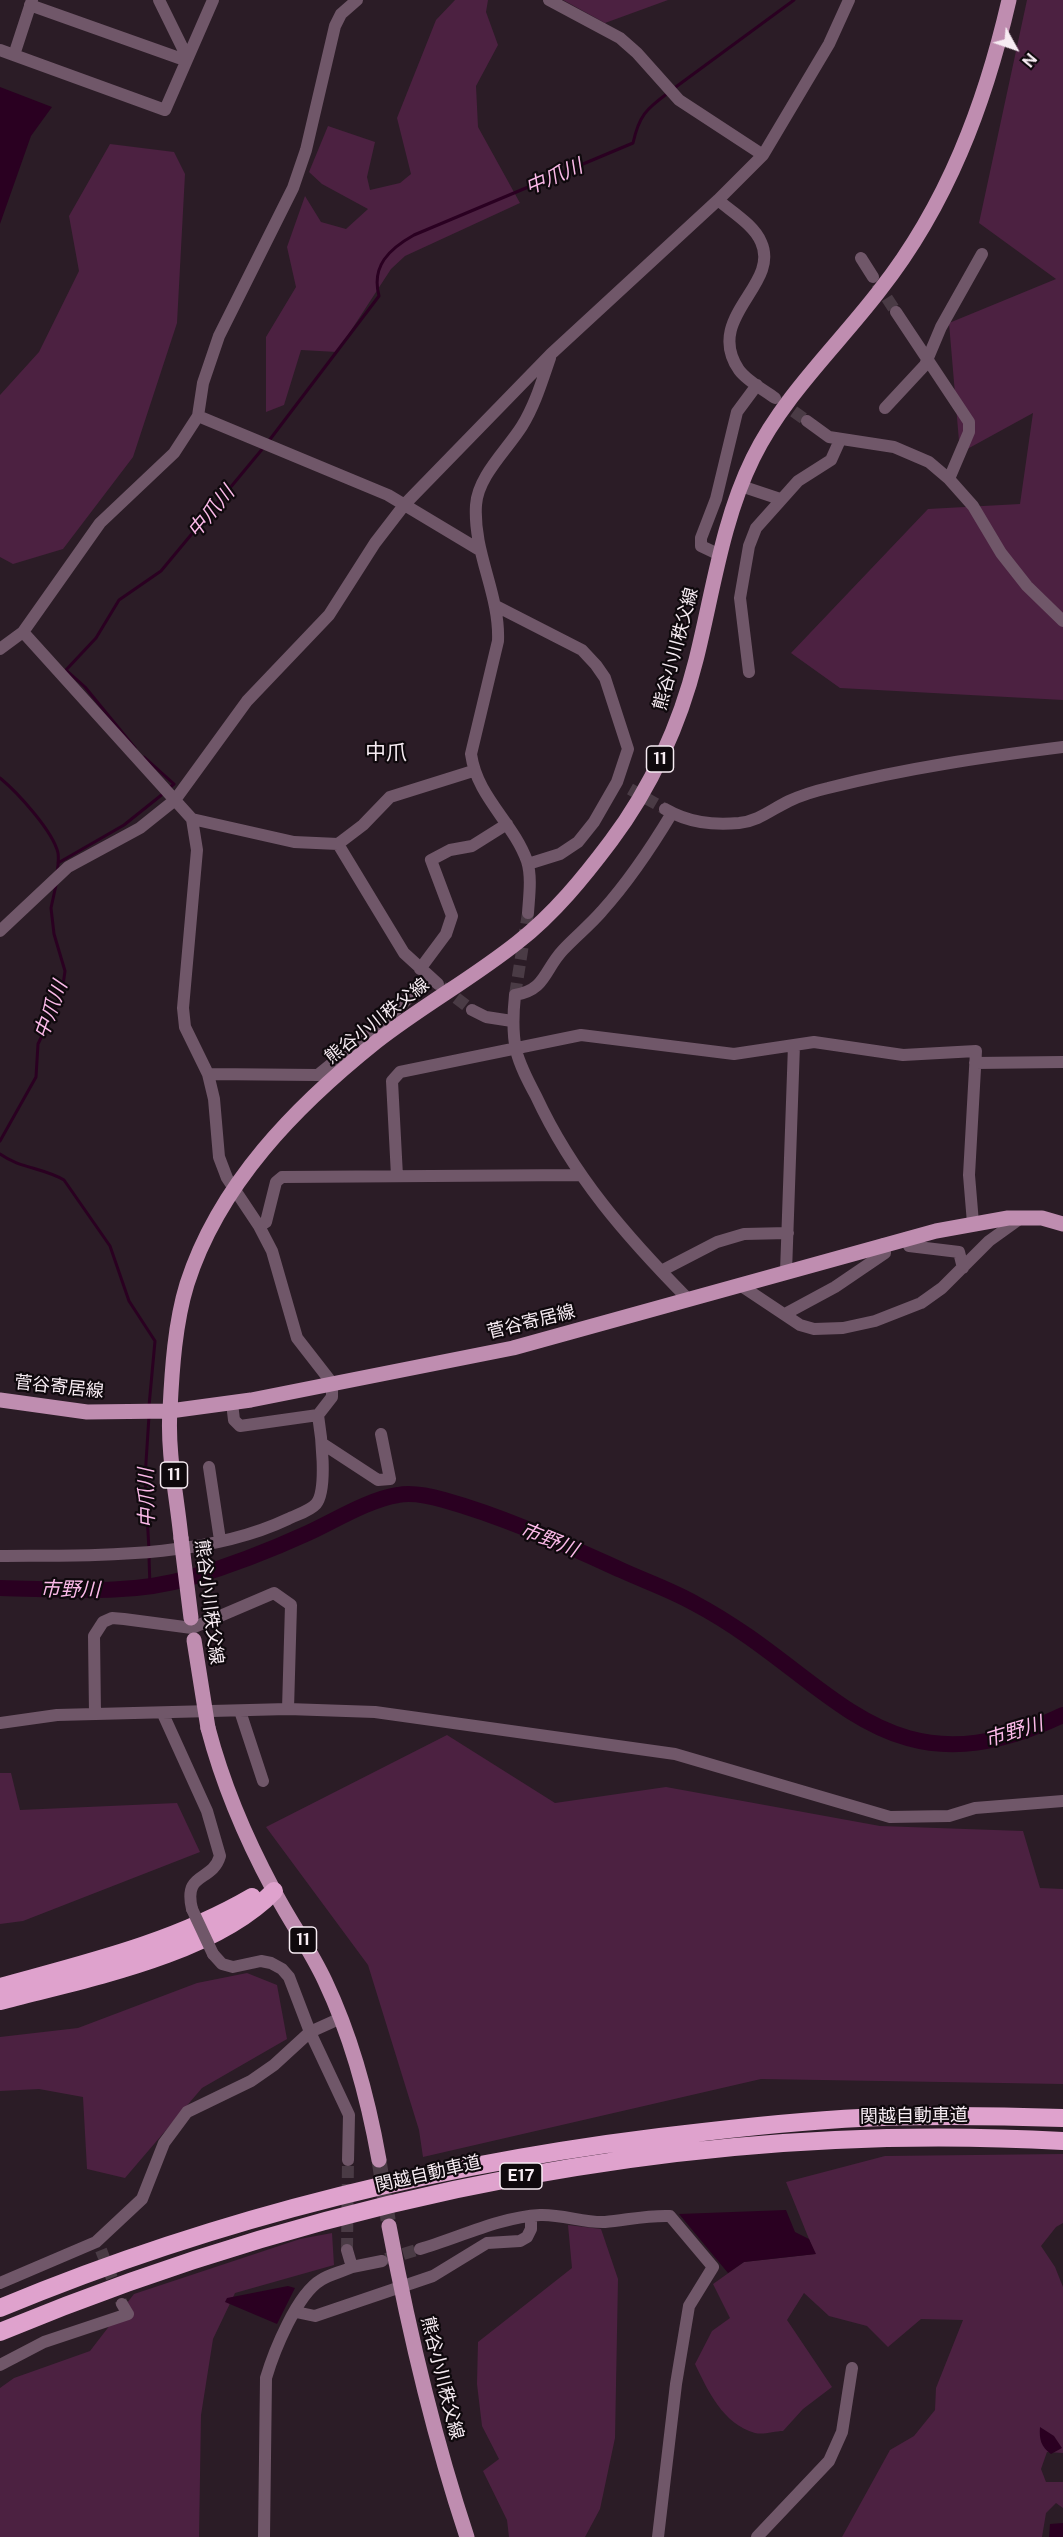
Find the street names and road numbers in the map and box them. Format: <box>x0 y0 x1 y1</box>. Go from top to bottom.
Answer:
street label: 熊谷小川秩父線 <box>649 585 703 713</box>
road number: 11 <box>646 746 674 772</box>
street label: 熊谷小川秩父線 <box>321 974 433 1068</box>
street label: 菅谷寄居線 <box>485 1301 577 1343</box>
street label: 菅谷寄居線 <box>13 1372 105 1402</box>
road number: 11 <box>160 1462 188 1488</box>
street label: 熊谷小川秩父線 <box>191 1538 227 1666</box>
road number: 11 <box>290 1927 316 1953</box>
street label: 関越自動車道 <box>860 2104 968 2128</box>
street label: 関越自動車道 <box>373 2151 483 2197</box>
road number: E17 <box>500 2163 542 2189</box>
street label: 熊谷小川秩父線 <box>416 2314 468 2442</box>

